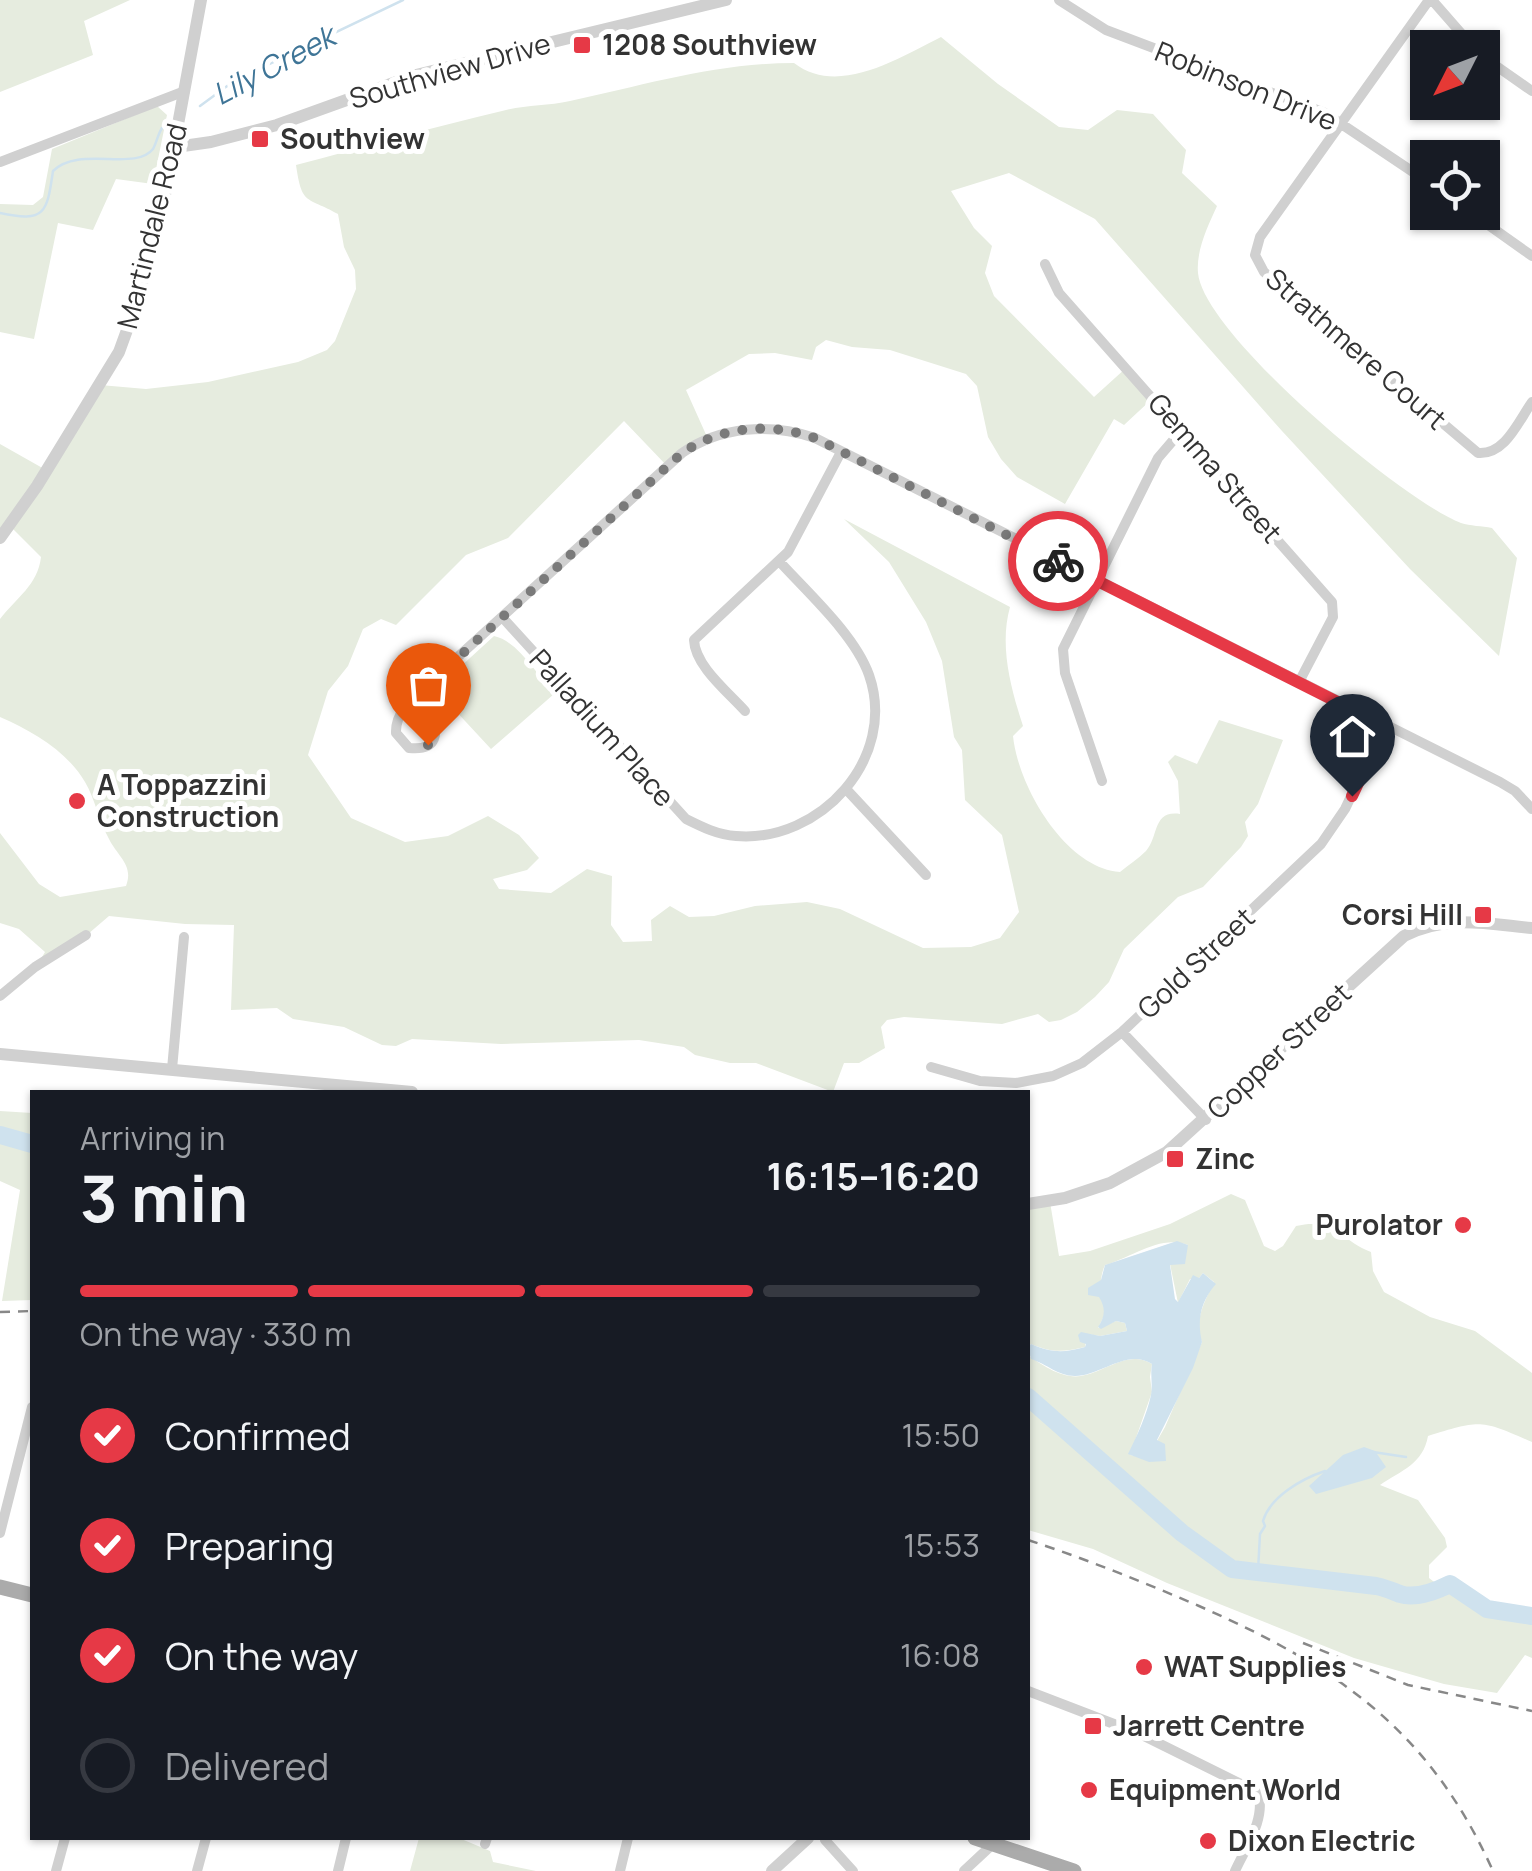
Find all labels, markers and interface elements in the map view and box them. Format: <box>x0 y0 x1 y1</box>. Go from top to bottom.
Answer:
water label: Lily Creek <box>205 13 345 114</box>
street label: Southview Drive <box>345 23 555 117</box>
place label: 1208 Southview <box>602 25 817 63</box>
north arrow <box>1410 30 1500 120</box>
map controls <box>1410 30 1500 230</box>
street label: Robinson Drive <box>1150 31 1343 139</box>
marker: 1208 Southview <box>571 34 593 56</box>
street label: Martindale Road <box>107 119 195 332</box>
place label: Southview <box>280 119 425 157</box>
marker: Southview <box>249 128 271 150</box>
button: locate <box>1410 140 1500 230</box>
street label: Strathmere Court <box>1258 259 1455 437</box>
street label: Gemma Street <box>1140 384 1291 550</box>
courier <box>1008 511 1108 611</box>
icon: bike <box>1031 534 1086 589</box>
street label: Palladium Place <box>522 640 684 814</box>
pin <box>386 643 471 746</box>
icon: bag <box>401 658 456 713</box>
pin <box>1310 694 1395 797</box>
icon: home <box>1325 709 1380 764</box>
place label: A Toppazzini Construction <box>97 765 279 835</box>
marker: A Toppazzini Construction <box>66 790 88 812</box>
place label: Corsi Hill <box>1342 895 1463 933</box>
street label: Gold Street <box>1129 898 1262 1026</box>
marker: Corsi Hill <box>1472 904 1494 926</box>
street label: Copper Street <box>1198 974 1359 1127</box>
text: Arriving in <box>80 1116 225 1160</box>
place label: Zinc <box>1195 1139 1255 1177</box>
marker: Zinc <box>1164 1148 1186 1170</box>
text: 16:15–16:20 <box>767 1149 980 1201</box>
text: 3 min <box>80 1153 248 1242</box>
place label: Purolator <box>1316 1205 1443 1243</box>
marker: Purolator <box>1452 1214 1474 1236</box>
text: On the way · 330 m <box>80 1312 351 1356</box>
icon: check <box>80 1408 135 1463</box>
text: Confirmed <box>165 1409 351 1461</box>
text: 15:50 <box>901 1413 980 1457</box>
icon: check <box>80 1518 135 1573</box>
text: Preparing <box>165 1519 334 1571</box>
text: 15:53 <box>903 1523 980 1567</box>
icon: check <box>80 1628 135 1683</box>
text: On the way <box>165 1629 358 1681</box>
text: 16:08 <box>900 1633 980 1677</box>
place label: WAT Supplies <box>1164 1647 1346 1685</box>
marker: WAT Supplies <box>1133 1656 1155 1678</box>
place label: Jarrett Centre <box>1113 1706 1305 1744</box>
marker: Jarrett Centre <box>1082 1715 1104 1737</box>
text: Delivered <box>165 1739 329 1791</box>
place label: Equipment World <box>1109 1770 1341 1808</box>
marker: Equipment World <box>1078 1779 1100 1801</box>
place label: Dixon Electric <box>1228 1821 1415 1859</box>
marker: Dixon Electric <box>1197 1830 1219 1852</box>

